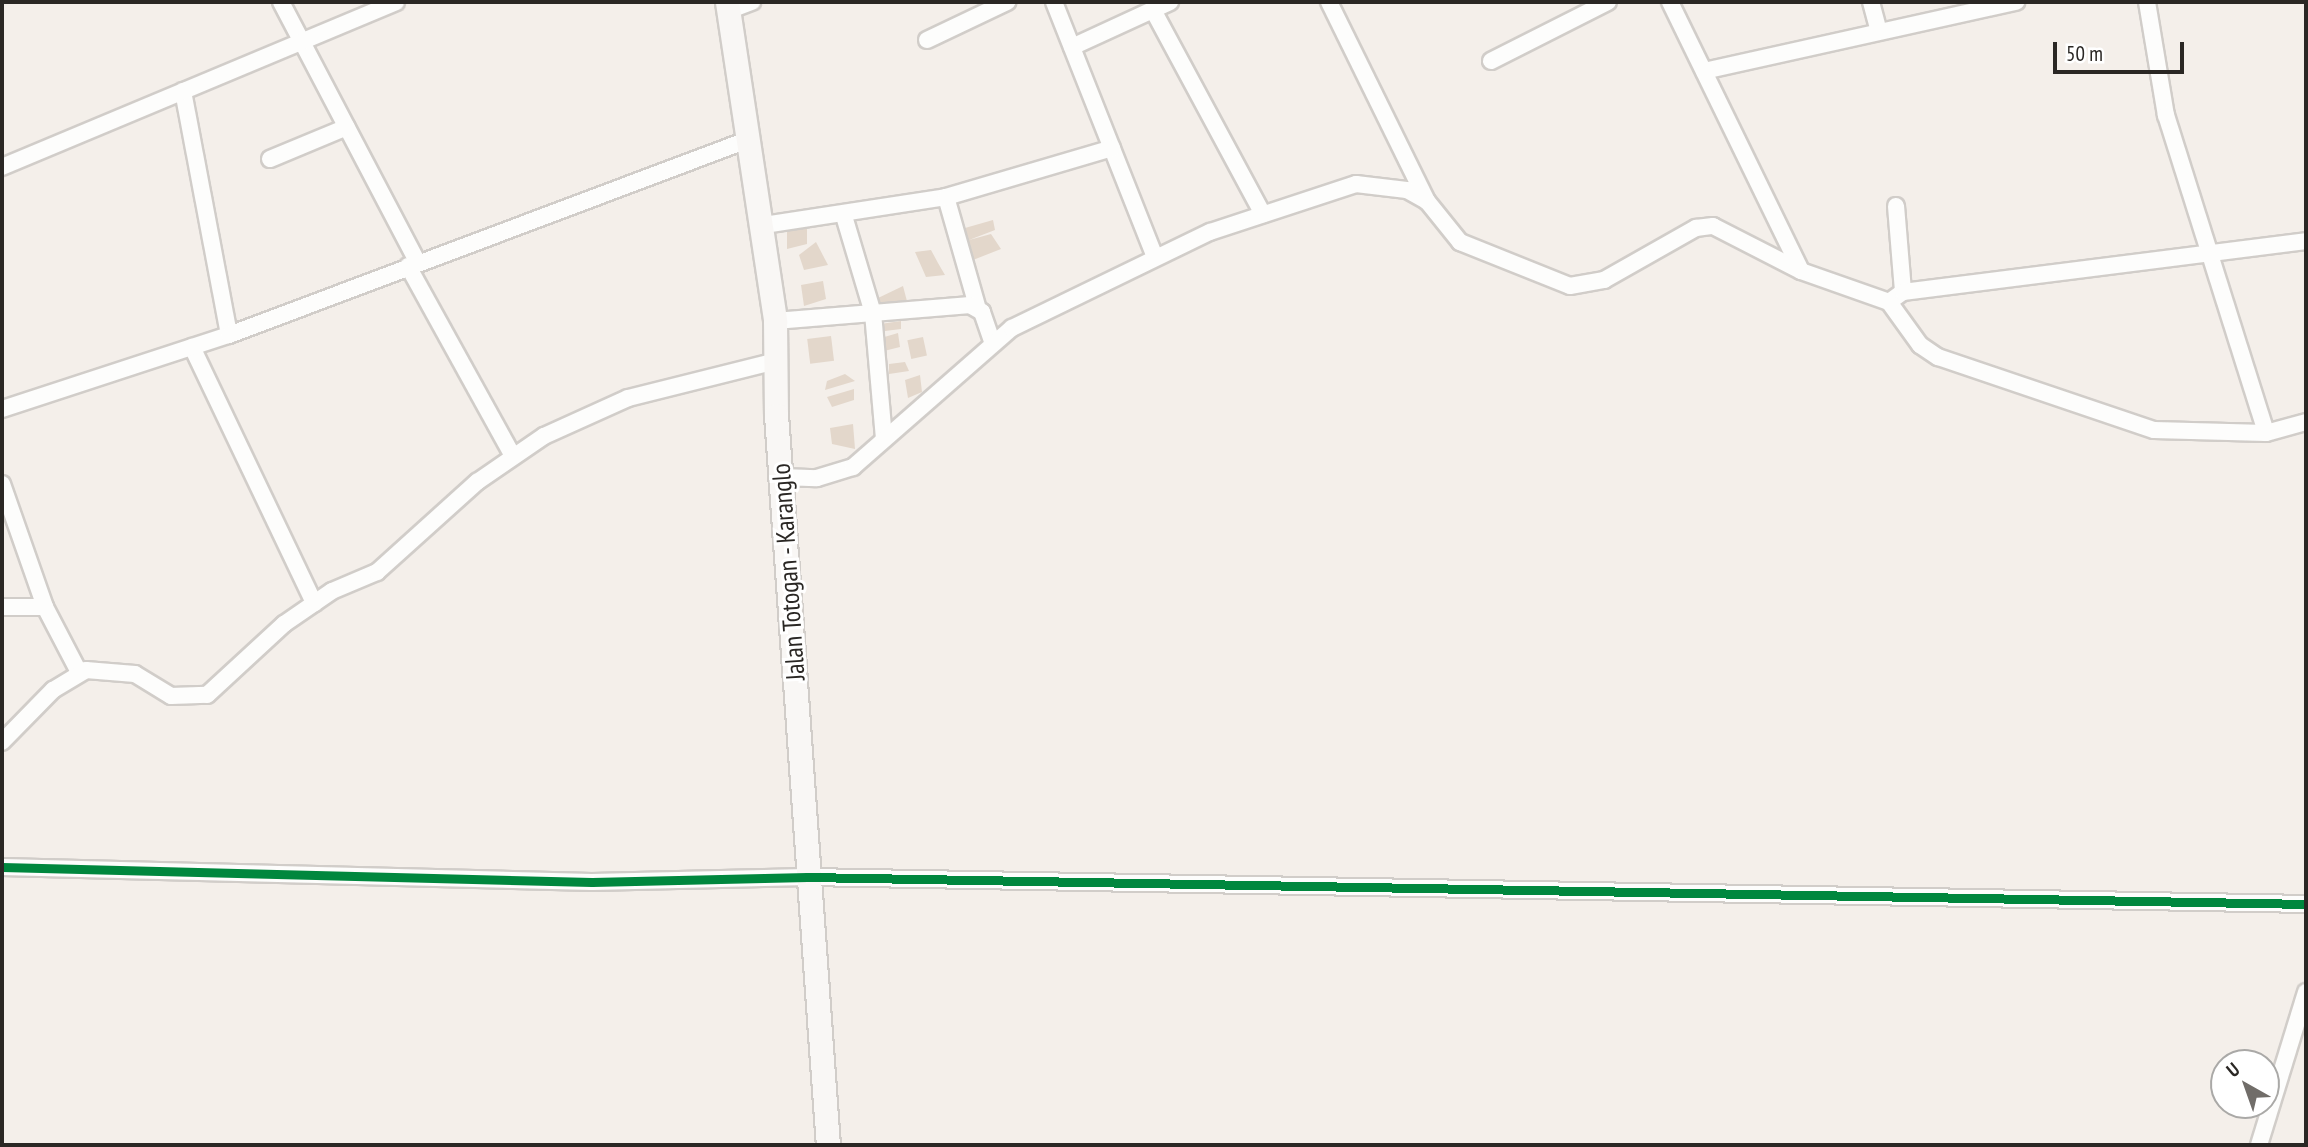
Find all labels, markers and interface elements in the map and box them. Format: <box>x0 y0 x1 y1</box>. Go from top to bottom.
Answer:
scale bar <box>2056 28 2187 72</box>
text: 50 m <box>2066 40 2103 67</box>
street label: Jalan Totogan - Karanglo <box>765 461 811 683</box>
north arrow <box>2210 1049 2280 1119</box>
text: U <box>2221 1057 2244 1082</box>

